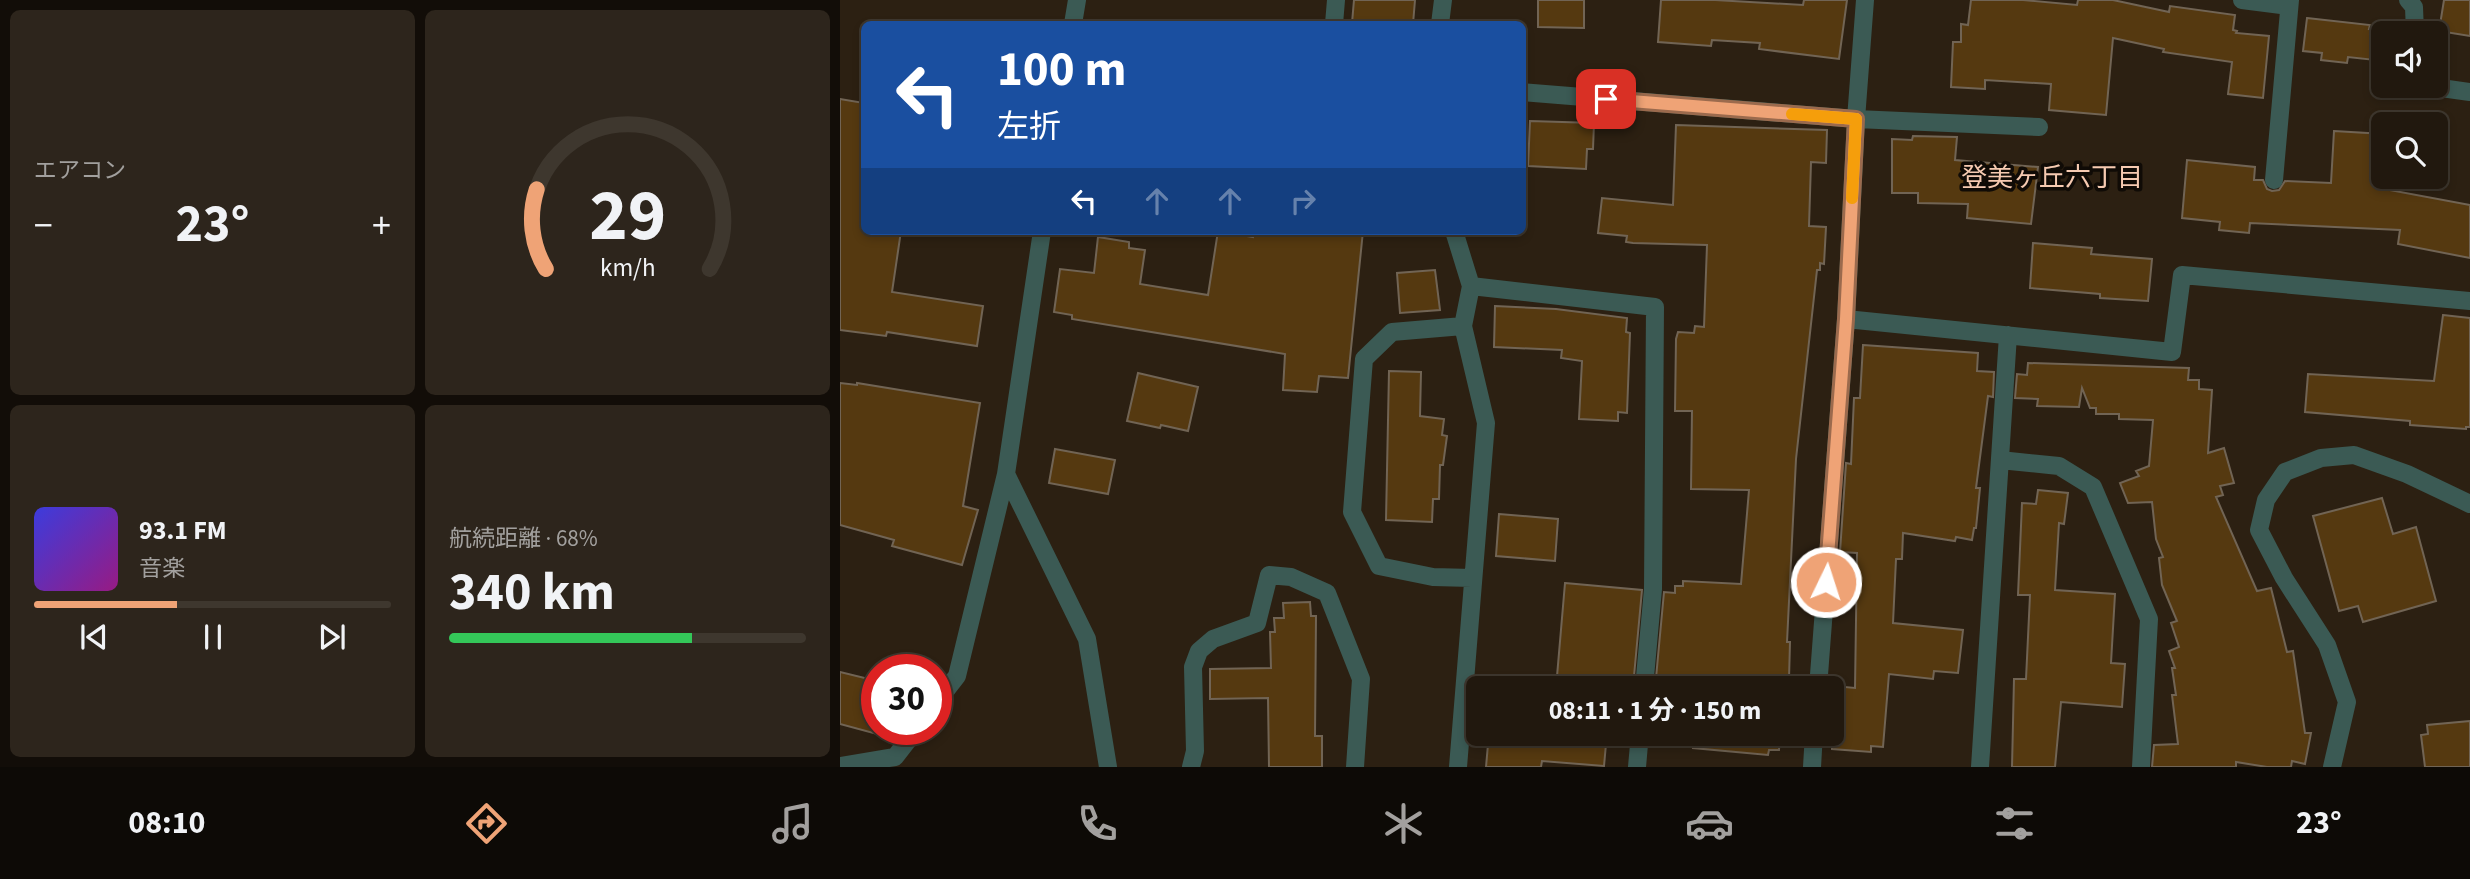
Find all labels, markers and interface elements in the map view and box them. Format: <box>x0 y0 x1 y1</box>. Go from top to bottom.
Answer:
map controls <box>2371 21 2448 189</box>
button: sound <box>2371 21 2448 98</box>
text: 100 m <box>997 35 1126 105</box>
icon: left <box>882 49 973 140</box>
pin <box>1576 69 1636 129</box>
icon: arrive <box>1587 80 1625 118</box>
text: 左折 <box>997 104 1061 150</box>
button: search <box>2371 112 2448 189</box>
text: エアコン <box>34 154 126 187</box>
district label: 登美ヶ丘六丁目 <box>1961 159 2143 196</box>
text: 29 <box>589 164 666 268</box>
icon: left <box>1065 182 1103 220</box>
icon: ahead <box>1138 182 1176 220</box>
icon: ahead <box>1211 182 1249 220</box>
icon: right <box>1284 182 1322 220</box>
text: 23° <box>176 188 249 262</box>
text: − <box>34 199 53 253</box>
text: + <box>372 199 391 253</box>
text: km/h <box>600 249 655 285</box>
text: 93.1 FM <box>139 512 227 549</box>
text: 航続距離 · 68% <box>449 522 598 555</box>
position arrow <box>1789 545 1863 619</box>
text: 音楽 <box>139 552 185 585</box>
text: 340 km <box>449 556 615 630</box>
icon: previous <box>75 618 113 656</box>
icon: pause <box>194 618 232 656</box>
icon: next <box>313 618 351 656</box>
speed limit sign: 30 <box>861 654 952 745</box>
text: 08:11 · 1 分 · 150 m <box>1549 692 1761 729</box>
icon: directions <box>462 799 511 848</box>
icon: music <box>768 799 817 848</box>
icon: phone <box>1073 799 1122 848</box>
icon: climate <box>1379 799 1428 848</box>
icon: car <box>1685 799 1734 848</box>
icon: filters <box>1990 799 2039 848</box>
text: 08:10 <box>128 800 206 846</box>
text: 23° <box>2296 800 2342 846</box>

